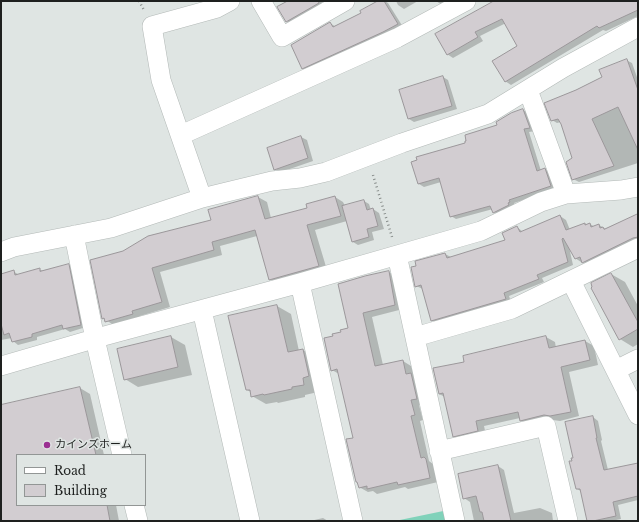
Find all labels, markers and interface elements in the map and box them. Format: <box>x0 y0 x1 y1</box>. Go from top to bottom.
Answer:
place label: カインズホーム <box>55 438 132 452</box>
marker: カインズホーム <box>42 440 52 450</box>
legend <box>16 454 146 506</box>
text: Road <box>54 463 86 478</box>
text: Building <box>54 483 107 498</box>

